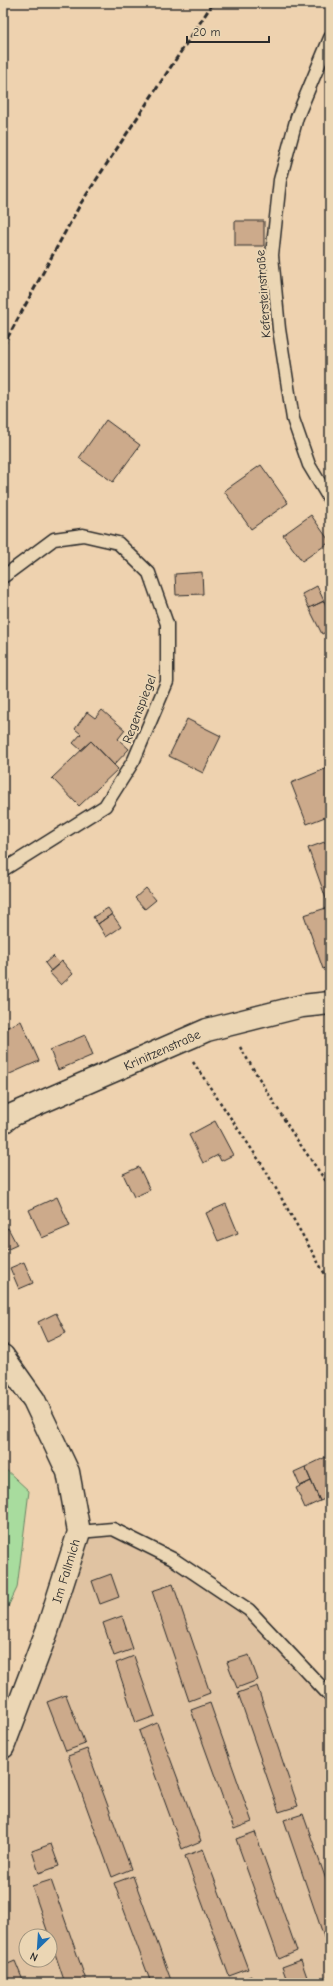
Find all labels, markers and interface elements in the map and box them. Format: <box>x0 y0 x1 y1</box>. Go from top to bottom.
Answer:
scale bar <box>187 18 269 44</box>
text: 20 m <box>193 25 221 39</box>
street label: Kefersteinstraße <box>252 249 274 339</box>
street label: Regenspiegel <box>119 672 159 746</box>
street label: Krinitzenstraße <box>121 1026 203 1074</box>
street label: Im Fallmich <box>49 1537 83 1605</box>
north arrow <box>18 1928 58 1968</box>
text: N <box>28 1949 40 1964</box>

